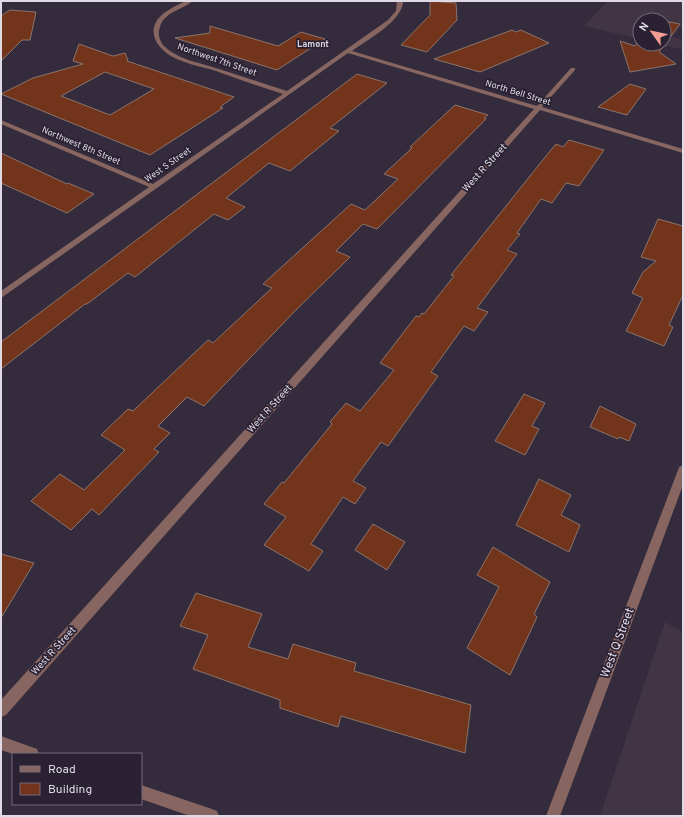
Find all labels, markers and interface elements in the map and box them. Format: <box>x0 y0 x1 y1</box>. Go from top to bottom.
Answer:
north arrow <box>632 12 672 52</box>
text: N <box>636 20 652 34</box>
district label: Lamont <box>297 39 329 50</box>
street label: Northwest 7th Street <box>176 41 258 79</box>
street label: North Bell Street <box>484 78 552 108</box>
street label: Northwest 8th Street <box>40 124 122 168</box>
street label: West R Street <box>460 141 510 195</box>
street label: West S Street <box>143 145 193 185</box>
street label: West R Street <box>245 382 295 436</box>
street label: West Q Street <box>597 606 639 680</box>
street label: West R Street <box>29 624 79 678</box>
legend <box>12 753 142 805</box>
text: Road <box>48 762 76 778</box>
text: Building <box>48 782 92 798</box>

